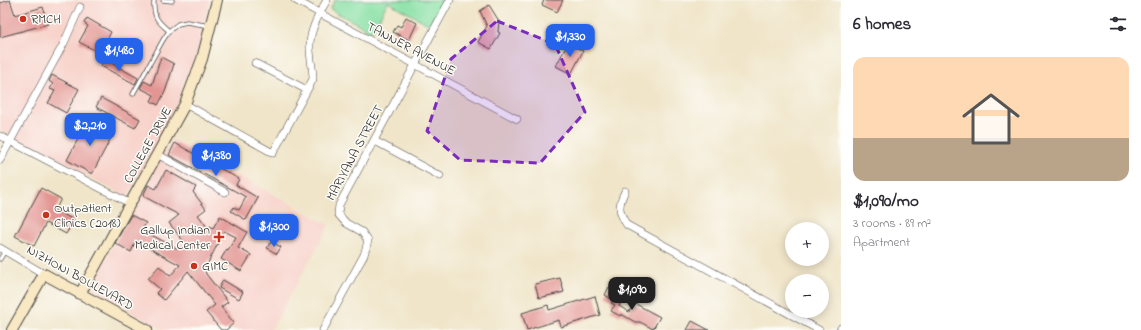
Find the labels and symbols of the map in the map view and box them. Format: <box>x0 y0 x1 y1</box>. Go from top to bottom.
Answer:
place label: RMCH <box>31 10 61 29</box>
marker: RMCH <box>18 14 28 24</box>
street label: TANNER AVENUE <box>363 18 459 80</box>
pin: $1,330 <box>537 24 603 58</box>
pin: $1,480 <box>86 38 152 72</box>
street label: MARIYANA STREET <box>322 101 389 204</box>
street label: COLLEGE DRIVE <box>119 103 177 187</box>
pin: $2,210 <box>57 113 123 147</box>
pin: $1,380 <box>183 143 249 177</box>
place label: Outpatient Clinics (2018) <box>54 199 121 233</box>
marker: Outpatient Clinics (2018) <box>41 210 51 220</box>
pin: $1,300 <box>241 214 307 248</box>
place label: Gallup Indian Medical Center <box>135 221 211 255</box>
marker: Gallup Indian Medical Center <box>213 231 225 243</box>
street label: NIZHONI BOULEVARD <box>23 241 137 315</box>
place label: GIMC <box>202 257 228 276</box>
marker: GIMC <box>189 261 199 271</box>
pin: $1,090 <box>599 277 665 311</box>

